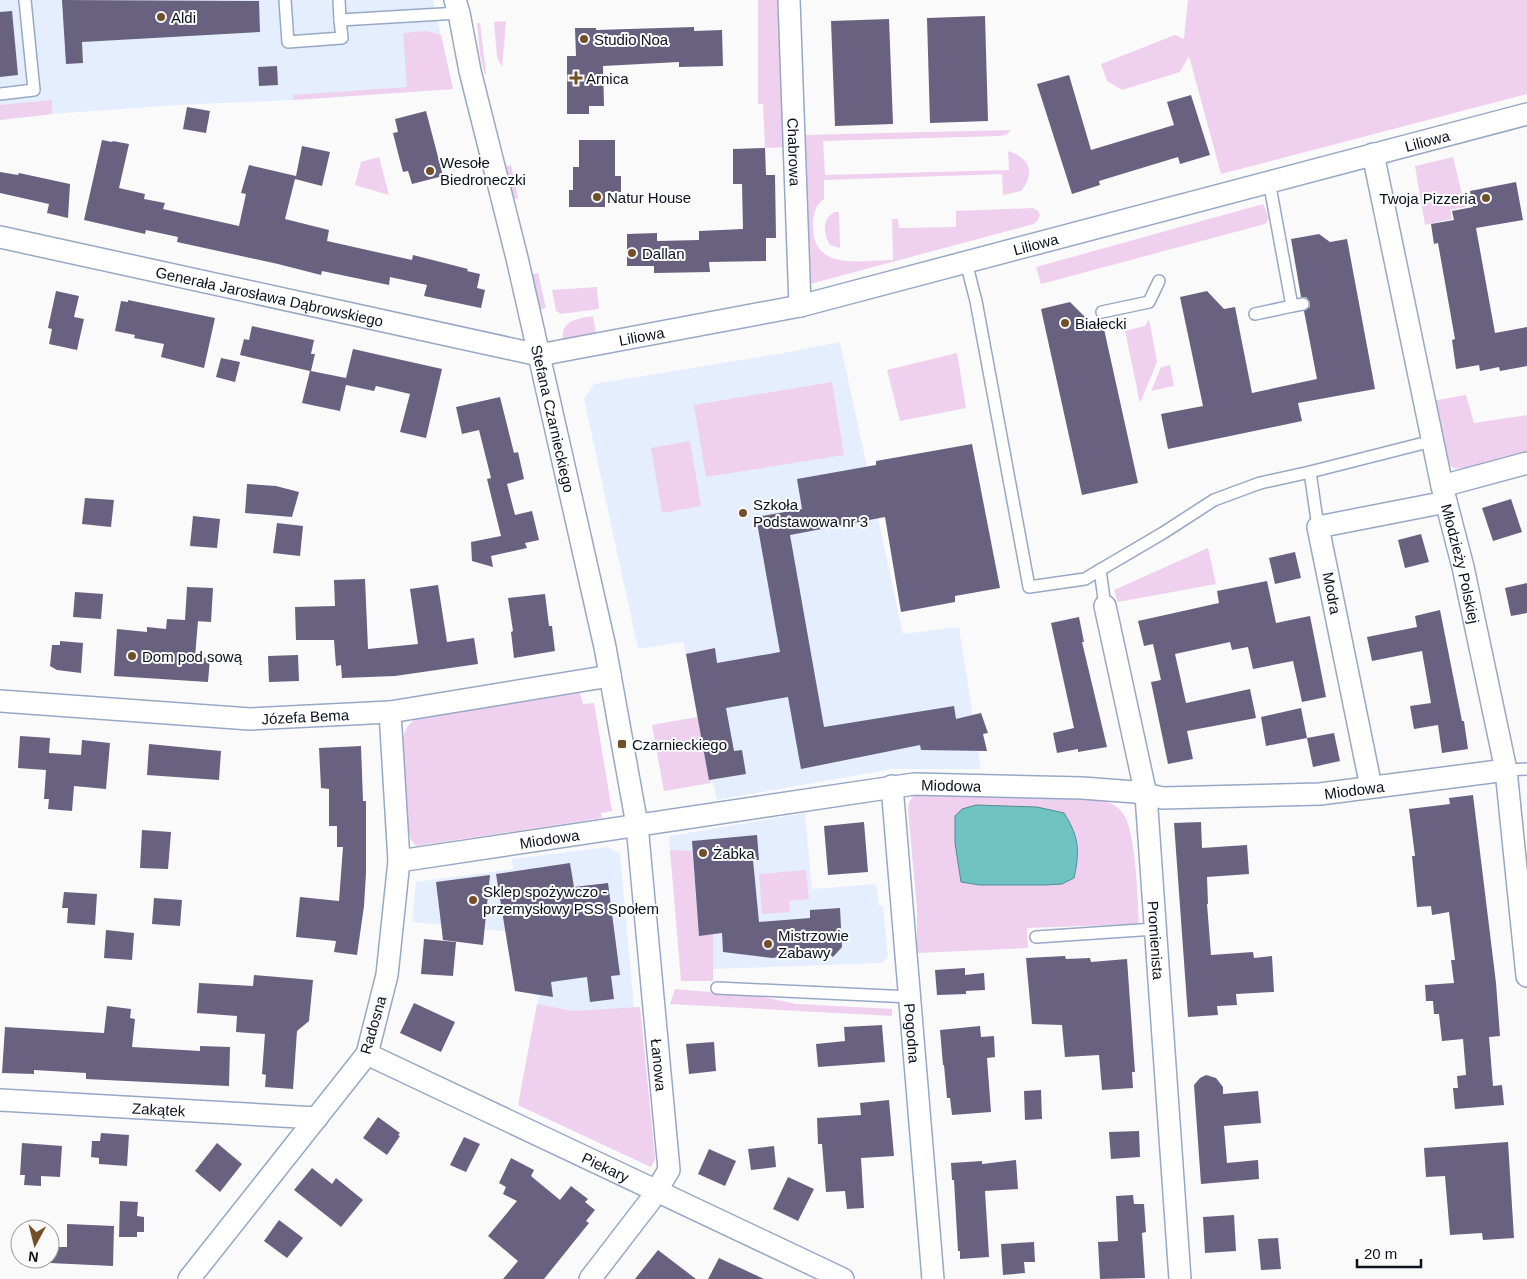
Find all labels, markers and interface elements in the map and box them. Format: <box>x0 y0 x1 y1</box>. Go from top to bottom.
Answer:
place label: Aldi <box>171 9 196 26</box>
marker: Aldi <box>155 11 167 23</box>
place label: Studio Noa <box>594 31 669 48</box>
marker: Studio Noa <box>578 33 590 45</box>
place label: Arnica <box>586 70 629 87</box>
marker: Arnica <box>570 72 582 84</box>
street label: Chabrowa <box>785 117 804 187</box>
street label: Liliowa <box>1403 126 1452 154</box>
place label: Wesołe Biedroneczki <box>440 154 526 188</box>
marker: Wesołe Biedroneczki <box>424 165 436 177</box>
place label: Natur House <box>607 189 691 206</box>
place label: Twoja Pizzeria <box>1379 190 1477 207</box>
marker: Natur House <box>591 191 603 203</box>
marker: Twoja Pizzeria <box>1480 192 1492 204</box>
street label: Liliowa <box>1011 230 1061 258</box>
place label: Dallan <box>642 245 685 262</box>
marker: Dallan <box>626 247 638 259</box>
street label: Generała Jarosława Dąbrowskiego <box>154 263 385 329</box>
place label: Białecki <box>1075 315 1127 332</box>
marker: Białecki <box>1059 317 1071 329</box>
street label: Liliowa <box>617 323 666 348</box>
street label: Stefana Czarnieckiego <box>528 343 578 494</box>
place label: Szkoła Podstawowa nr 3 <box>753 496 868 530</box>
street label: Młodzieży Polskiej <box>1438 502 1483 625</box>
marker: Szkoła Podstawowa nr 3 <box>737 507 749 519</box>
street label: Modra <box>1320 571 1345 616</box>
place label: Dom pod sową <box>142 648 243 665</box>
marker: Dom pod sową <box>126 650 138 662</box>
street label: Józefa Bema <box>261 706 350 727</box>
place label: Czarnieckiego <box>632 736 727 753</box>
marker: Czarnieckiego <box>616 738 628 750</box>
street label: Miodowa <box>921 776 982 794</box>
street label: Miodowa <box>1323 777 1386 802</box>
street label: Miodowa <box>518 826 581 851</box>
place label: Żabka <box>713 845 755 862</box>
marker: Żabka <box>697 847 709 859</box>
place label: Sklep spożywczo - przemysłowy PSS Społem <box>483 883 659 917</box>
marker: Sklep spożywczo - przemysłowy PSS Społem <box>467 894 479 906</box>
street label: Promienista <box>1145 900 1168 981</box>
place label: Mistrzowie Zabawy <box>778 927 849 961</box>
marker: Mistrzowie Zabawy <box>762 938 774 950</box>
street label: Radosna <box>357 993 390 1056</box>
street label: Pogodna <box>902 1003 924 1064</box>
street label: Łanowa <box>648 1038 670 1092</box>
street label: Zakątek <box>132 1099 186 1119</box>
street label: Piekary <box>579 1148 632 1185</box>
north arrow <box>10 1219 60 1269</box>
scale bar <box>1357 1236 1421 1268</box>
text: 20 m <box>1364 1245 1397 1262</box>
text: N <box>27 1248 39 1265</box>

